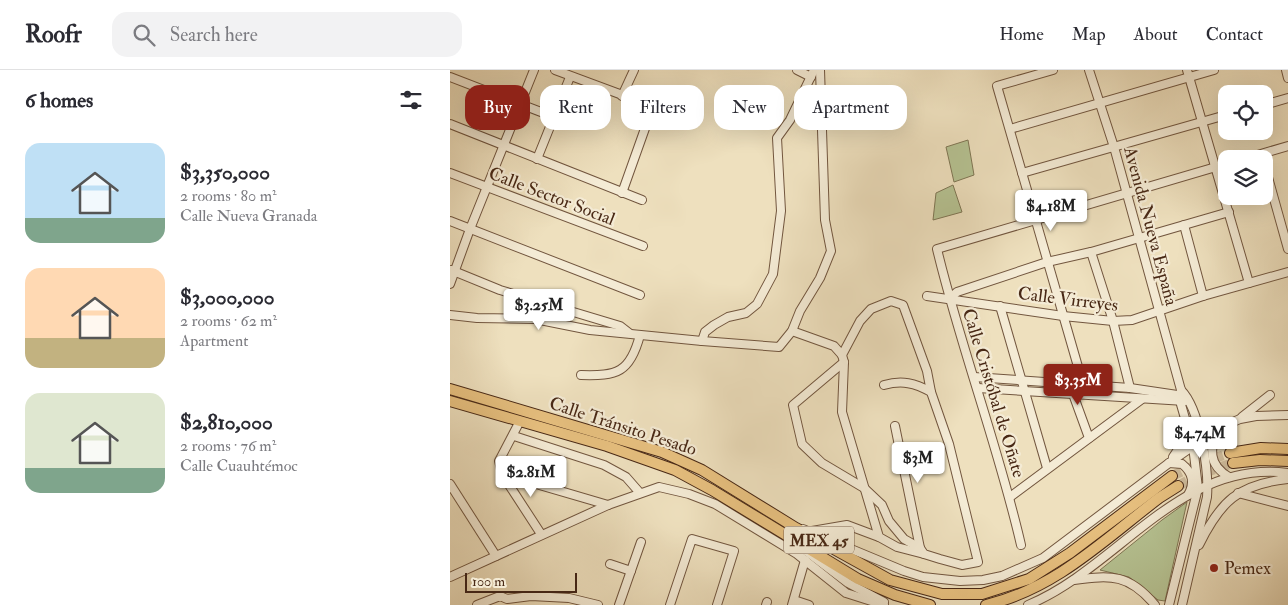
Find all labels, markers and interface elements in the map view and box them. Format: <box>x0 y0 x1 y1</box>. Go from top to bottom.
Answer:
search box <box>112 12 462 57</box>
text: Roofr <box>25 19 82 50</box>
icon: search <box>130 21 158 49</box>
text: Search here <box>170 23 258 47</box>
text: Home <box>999 23 1044 46</box>
text: Map <box>1072 23 1106 46</box>
text: About <box>1134 23 1178 46</box>
text: Contact <box>1206 23 1263 46</box>
chip: Buy <box>465 85 530 130</box>
chip: Rent <box>540 85 611 130</box>
chip: Filters <box>621 85 704 130</box>
chip: New <box>714 85 784 130</box>
chip: Apartment <box>794 85 907 130</box>
map controls <box>1218 85 1273 205</box>
button: locate <box>1218 85 1273 140</box>
icon: filters <box>397 86 425 114</box>
text: 6 homes <box>25 87 93 114</box>
street label: Avenida Nueva España <box>1118 143 1183 309</box>
button: layers <box>1218 150 1273 205</box>
text: $3,350,000 <box>180 159 270 186</box>
street label: Calle Sector Social <box>485 162 619 231</box>
icon: home <box>65 163 125 223</box>
text: 2 rooms · 80 m² <box>180 186 277 206</box>
pin: $4.18M <box>1010 190 1092 232</box>
text: $4.18M <box>1026 196 1076 216</box>
text: Calle Nueva Granada <box>180 206 317 226</box>
street label: Calle Virreyes <box>1017 282 1119 317</box>
text: $3,000,000 <box>180 284 275 311</box>
icon: home <box>65 288 125 348</box>
pin: $3.25M <box>498 288 580 331</box>
text: $3.25M <box>515 295 563 315</box>
street label: Calle Cristóbal de Oñate <box>957 306 1030 481</box>
text: 2 rooms · 62 m² <box>180 311 277 331</box>
text: Apartment <box>180 331 248 351</box>
pin: $3.35M <box>1037 364 1119 406</box>
text: $3.35M <box>1055 370 1101 390</box>
street label: Calle Tránsito Pesado <box>546 392 700 461</box>
text: $2,810,000 <box>180 409 273 436</box>
icon: home <box>65 413 125 473</box>
pin: $4.74M <box>1159 416 1241 459</box>
text: $4.74M <box>1174 423 1226 443</box>
text: 2 rooms · 76 m² <box>180 436 276 456</box>
pin: $3M <box>894 442 942 484</box>
text: $3M <box>903 448 933 468</box>
text: Calle Cuauhtémoc <box>180 456 298 476</box>
pin: $2.81M <box>490 456 572 498</box>
text: $2.81M <box>507 462 555 482</box>
road number: MEX 45 <box>784 526 854 554</box>
place label: Pemex <box>1224 557 1271 580</box>
marker: Pemex <box>1208 562 1220 574</box>
scale bar <box>465 570 578 593</box>
text: 100 m <box>472 573 505 590</box>

